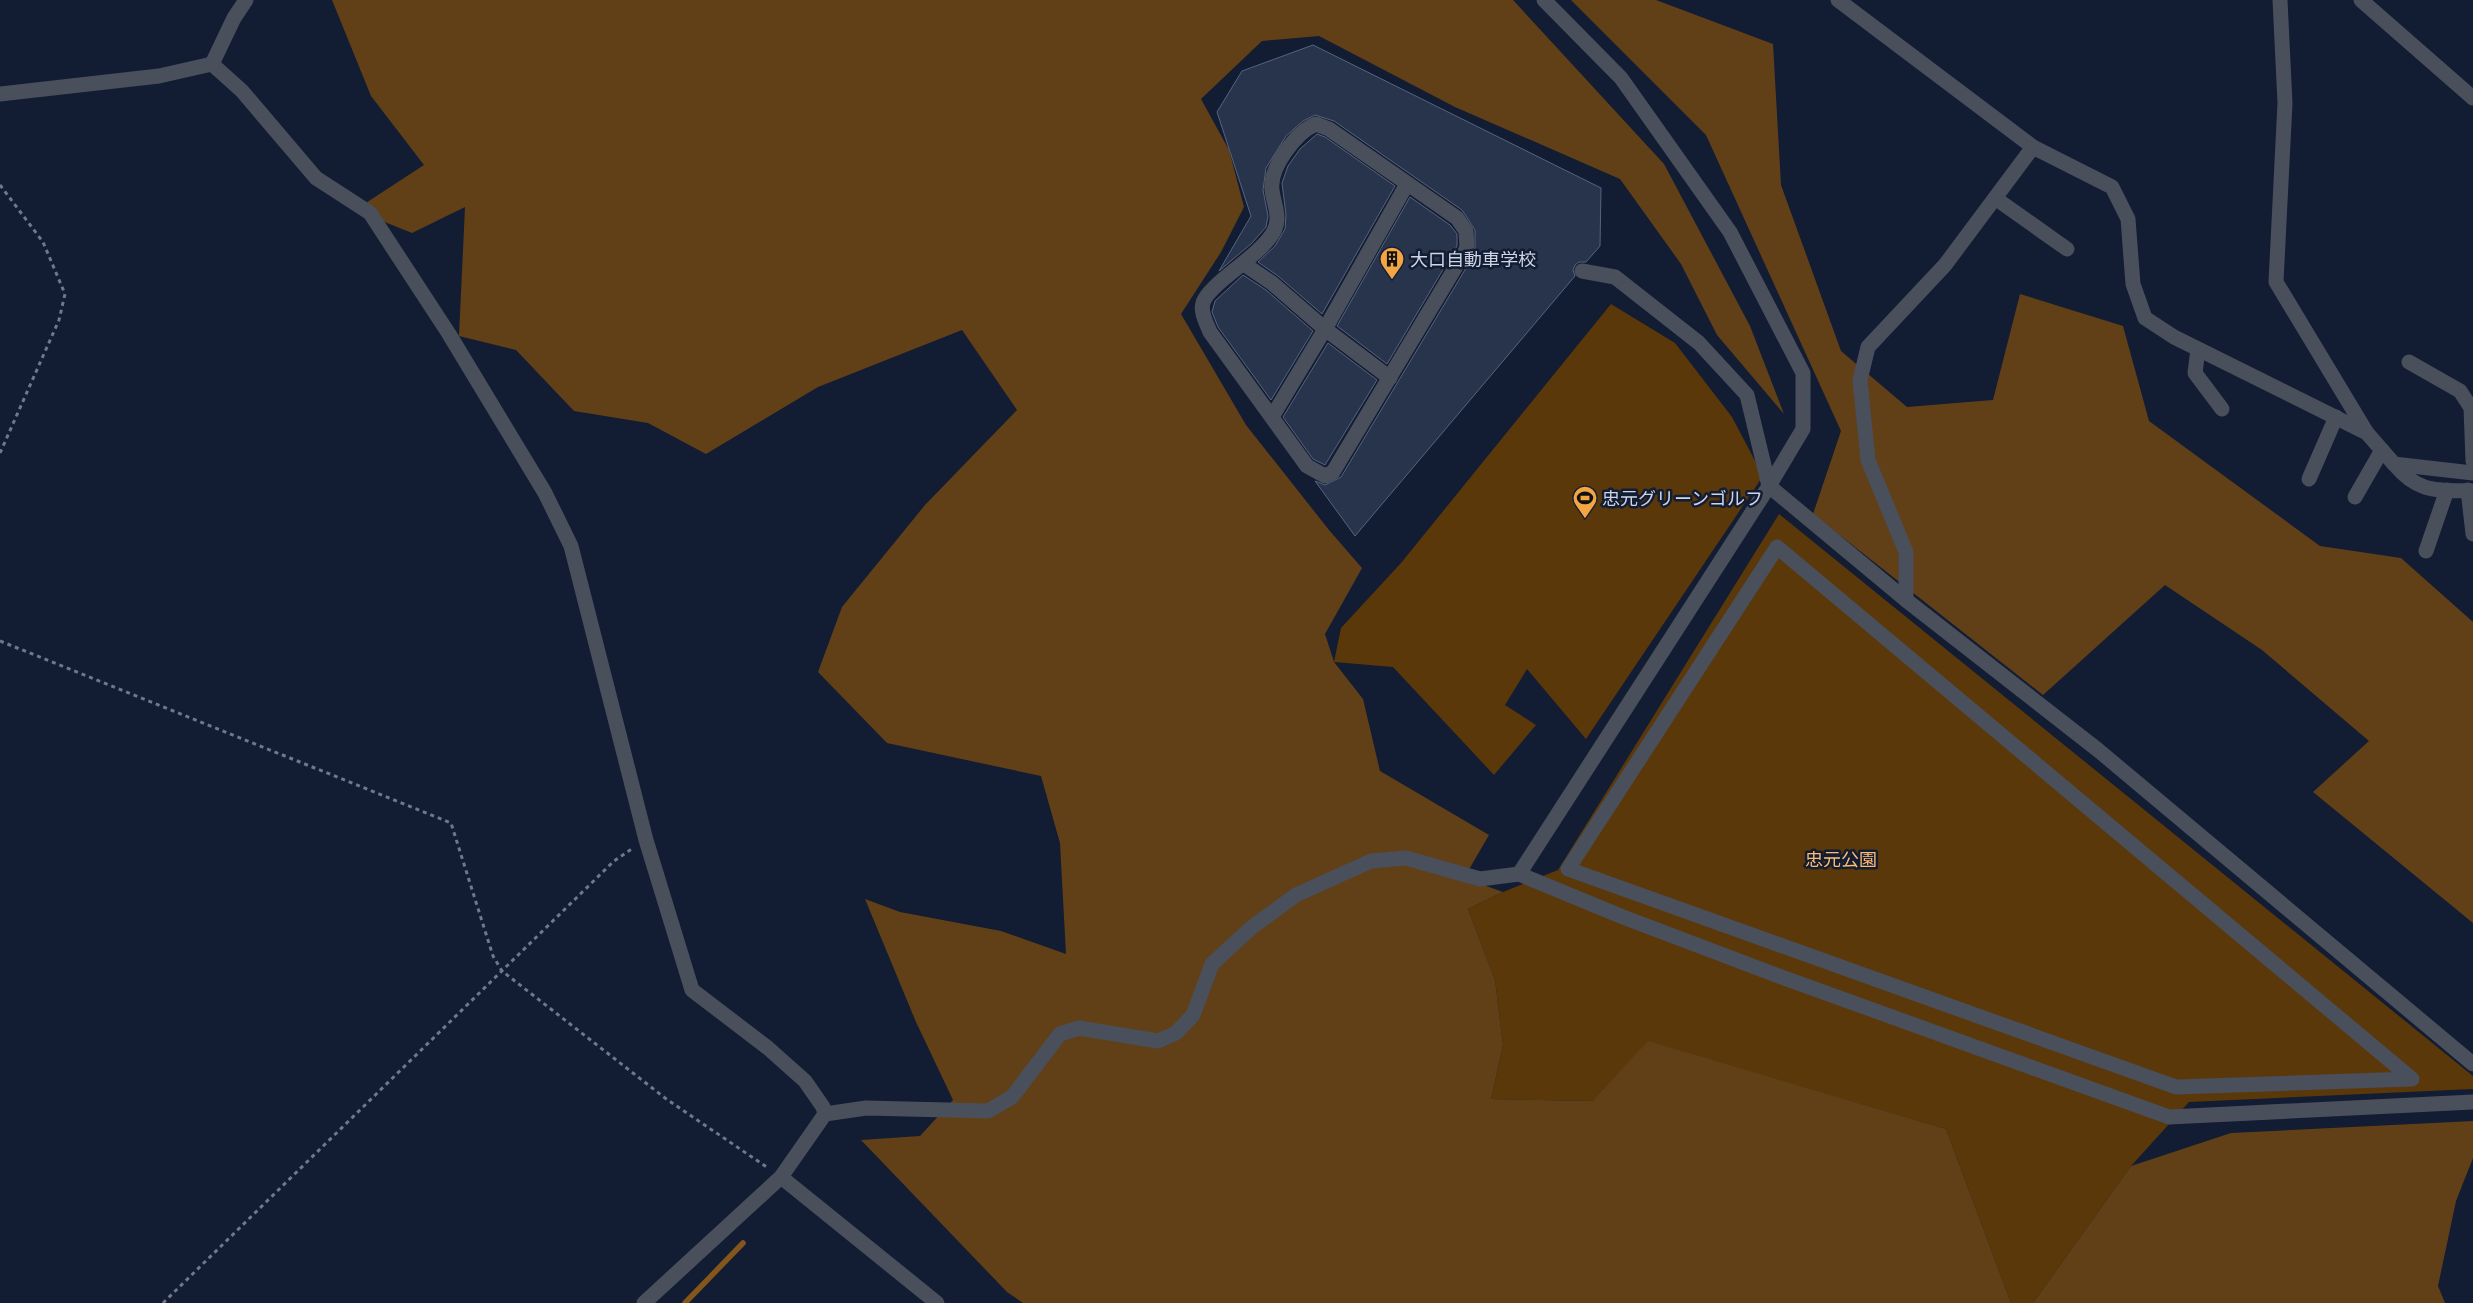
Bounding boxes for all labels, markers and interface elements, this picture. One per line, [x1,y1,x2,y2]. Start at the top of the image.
building icon: 大口自動車学校 [1379,246,1405,280]
place label: 大口自動車学校 [1410,249,1536,270]
sports icon: 忠元グリーンゴルフ [1572,485,1598,519]
place label: 忠元グリーンゴルフ [1602,488,1763,509]
park label: 忠元公園 [1805,849,1877,870]

